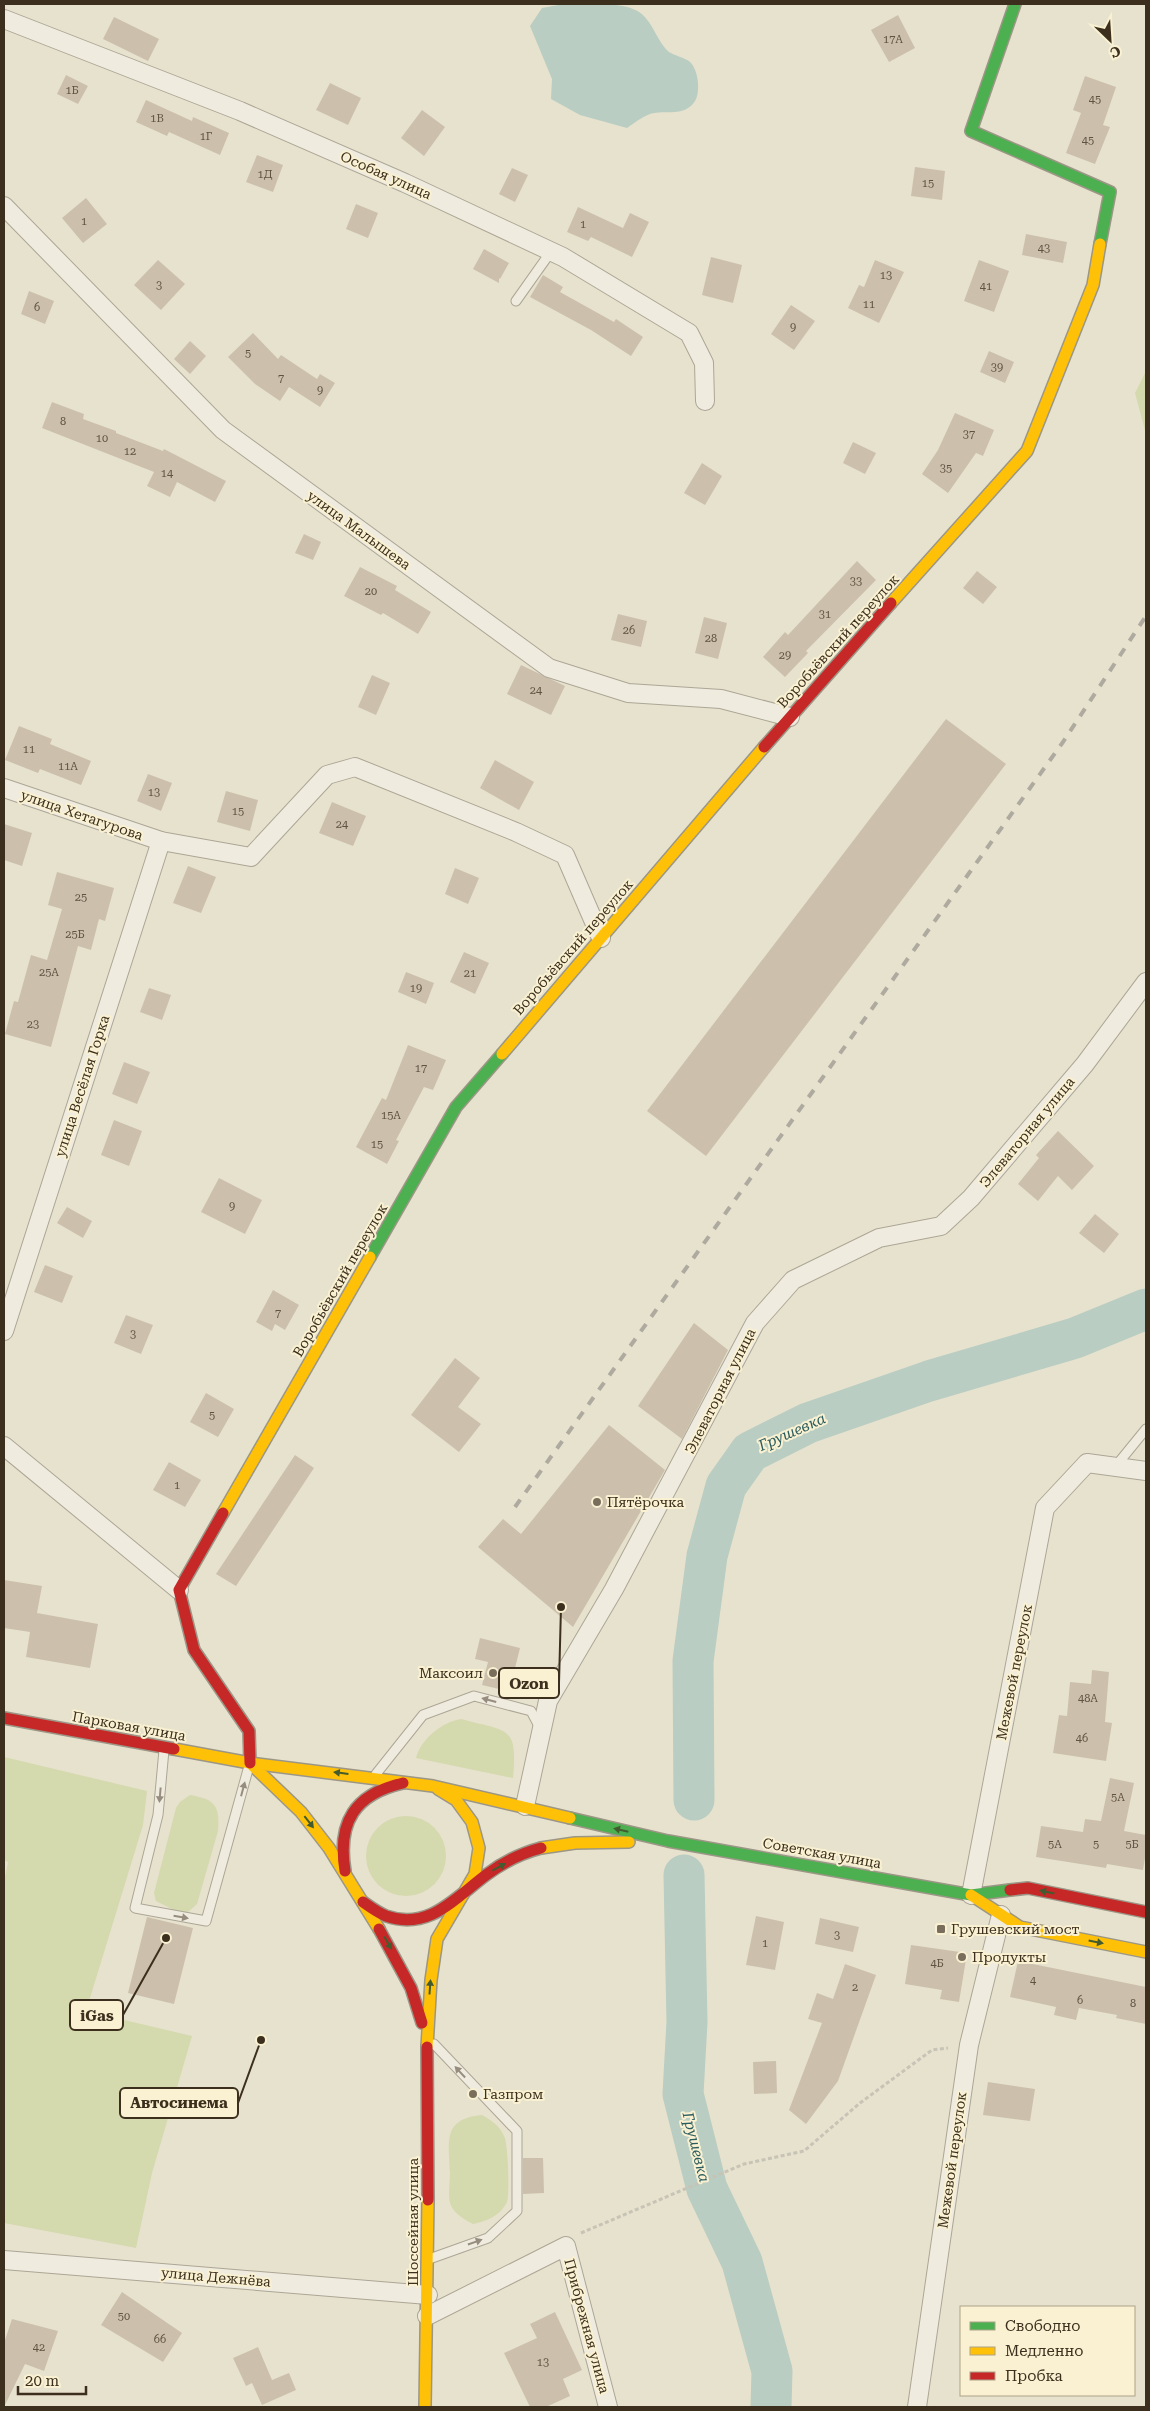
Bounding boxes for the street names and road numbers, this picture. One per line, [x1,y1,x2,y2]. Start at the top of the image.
street label: Особая улица [338,148,434,202]
street label: улица Малышева [304,487,414,573]
street label: Воробьёвский переулок [774,571,902,711]
street label: улица Хетагурова [19,787,146,844]
street label: Воробьёвский переулок [510,876,636,1018]
street label: улица Весёлая Горка [52,1013,113,1159]
street label: Элеваторная улица [976,1073,1078,1190]
street label: Воробьёвский переулок [290,1200,391,1359]
street label: Элеваторная улица [681,1325,759,1456]
street label: Межевой переулок [993,1603,1035,1741]
street label: Парковая улица [71,1708,187,1744]
street label: Советская улица [761,1835,883,1871]
street label: Межевой переулок [934,2090,970,2229]
street label: Шоссейная улица [405,2158,421,2286]
street label: Прибрежная улица [561,2257,613,2396]
street label: улица Дежнёва [161,2264,272,2290]

